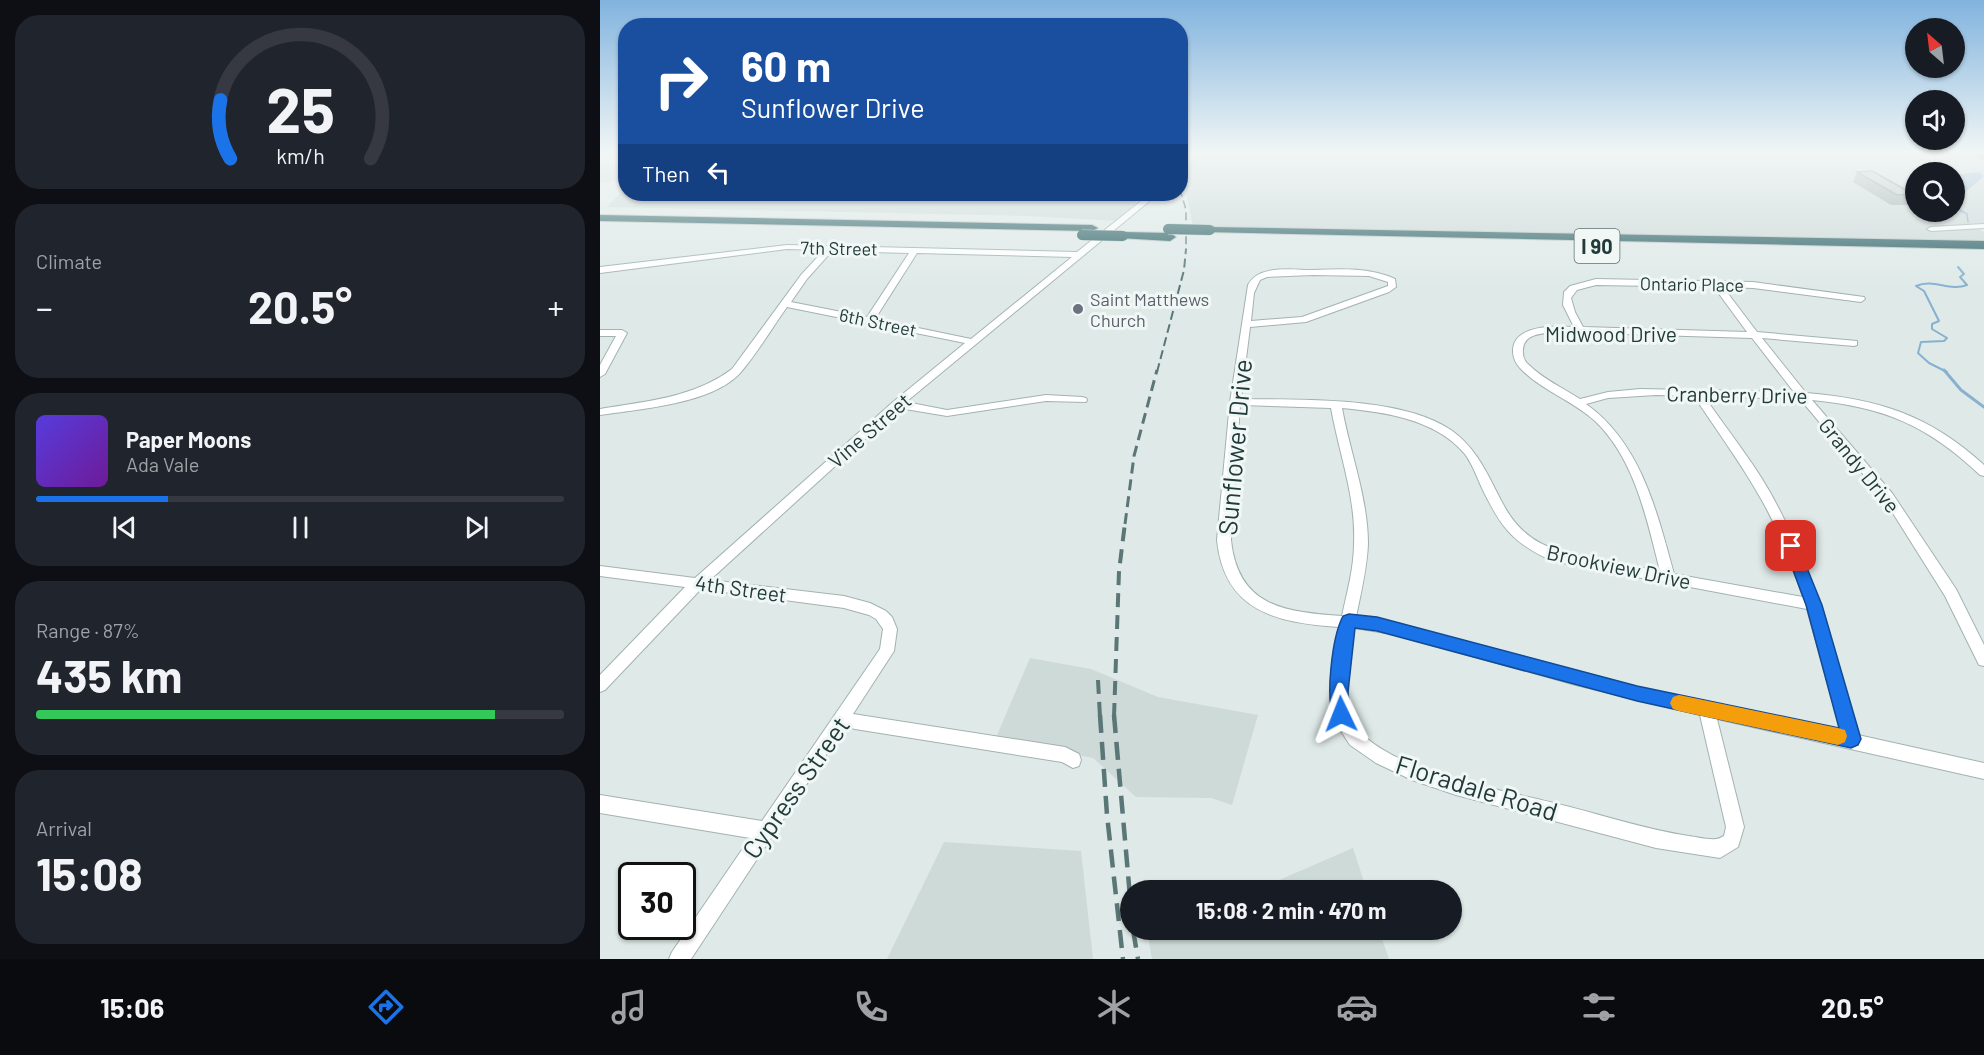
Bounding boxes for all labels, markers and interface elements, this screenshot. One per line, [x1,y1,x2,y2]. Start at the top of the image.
north arrow [1905,18,1965,78]
map controls [1905,18,1965,222]
text: 60 m [741,40,831,90]
icon: right [642,42,720,120]
text: 25 [266,71,334,145]
button: sound [1905,90,1965,150]
text: Sunflower Drive [741,91,925,123]
text: km/h [276,143,324,168]
icon: left [702,156,735,189]
text: Then [642,160,690,186]
button: search [1905,162,1965,222]
road number: I 90 [1574,229,1620,263]
street label: 7th Street [800,236,878,260]
text: Climate [36,249,102,273]
street label: Ontario Place [1640,272,1744,296]
text: 20.5° [248,279,352,333]
text: − [36,287,53,327]
text: + [548,287,564,327]
place label: Saint Matthews Church [1090,288,1209,331]
marker: Saint Matthews Church [1071,302,1085,316]
street label: 6th Street [837,303,919,341]
street label: Midwood Drive [1545,321,1677,346]
street label: Sunflower Drive [1211,358,1257,536]
street label: Cranberry Drive [1666,380,1808,408]
street label: Vine Street [822,387,916,473]
street label: Grandy Drive [1814,413,1906,517]
text: Paper Moons [126,426,251,452]
text: Ada Vale [126,452,199,476]
icon: previous [108,511,141,544]
icon: pause [284,511,317,544]
icon: next [460,511,493,544]
pin [1765,520,1816,571]
icon: arrive [1774,529,1807,562]
street label: Brookview Drive [1545,539,1693,593]
street label: 4th Street [694,569,788,607]
text: Range · 87% [36,618,140,642]
text: 435 km [36,648,182,702]
position arrow [1309,682,1373,746]
street label: Cypress Street [735,710,855,864]
street label: Floradale Road [1392,748,1562,826]
text: Arrival [36,816,92,840]
text: 15:08 [36,846,143,900]
speed limit sign: 30 [618,862,696,940]
text: 15:08 · 2 min · 470 m [1196,897,1386,923]
icon: directions [365,986,407,1028]
icon: music [608,986,650,1028]
icon: phone [850,986,892,1028]
icon: climate [1093,986,1135,1028]
icon: car [1336,986,1378,1028]
icon: filters [1578,986,1620,1028]
text: 15:06 [100,991,164,1023]
text: 20.5° [1821,991,1884,1023]

